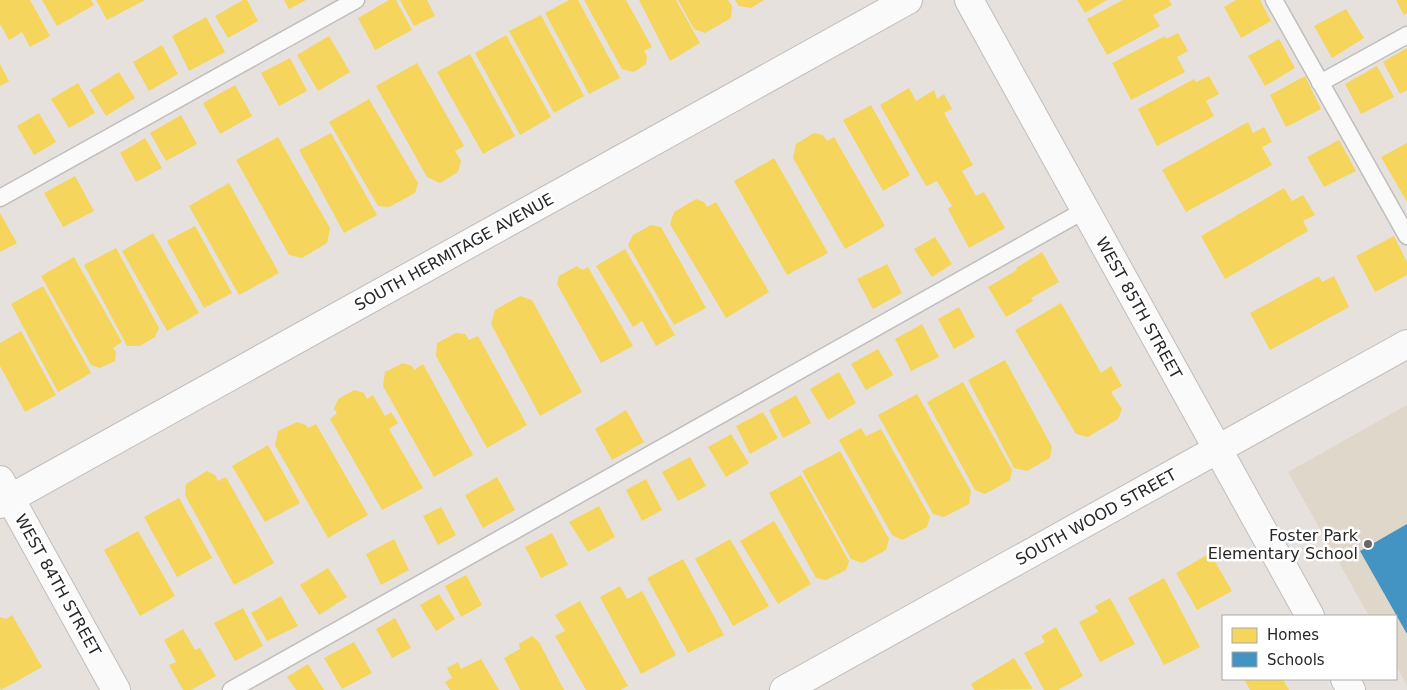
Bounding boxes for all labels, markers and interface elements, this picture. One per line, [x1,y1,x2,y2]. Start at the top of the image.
street label: SOUTH HERMITAGE AVENUE [351,189,557,315]
street label: WEST 85TH STREET [1092,234,1186,382]
street label: SOUTH WOOD STREET [1012,465,1180,569]
street label: WEST 84TH STREET [11,511,105,659]
place label: Foster Park Elementary School [1208,526,1359,563]
marker: Foster Park Elementary School [1362,538,1374,550]
legend [1222,615,1397,680]
text: Homes [1267,626,1319,644]
text: Schools [1267,651,1325,669]

